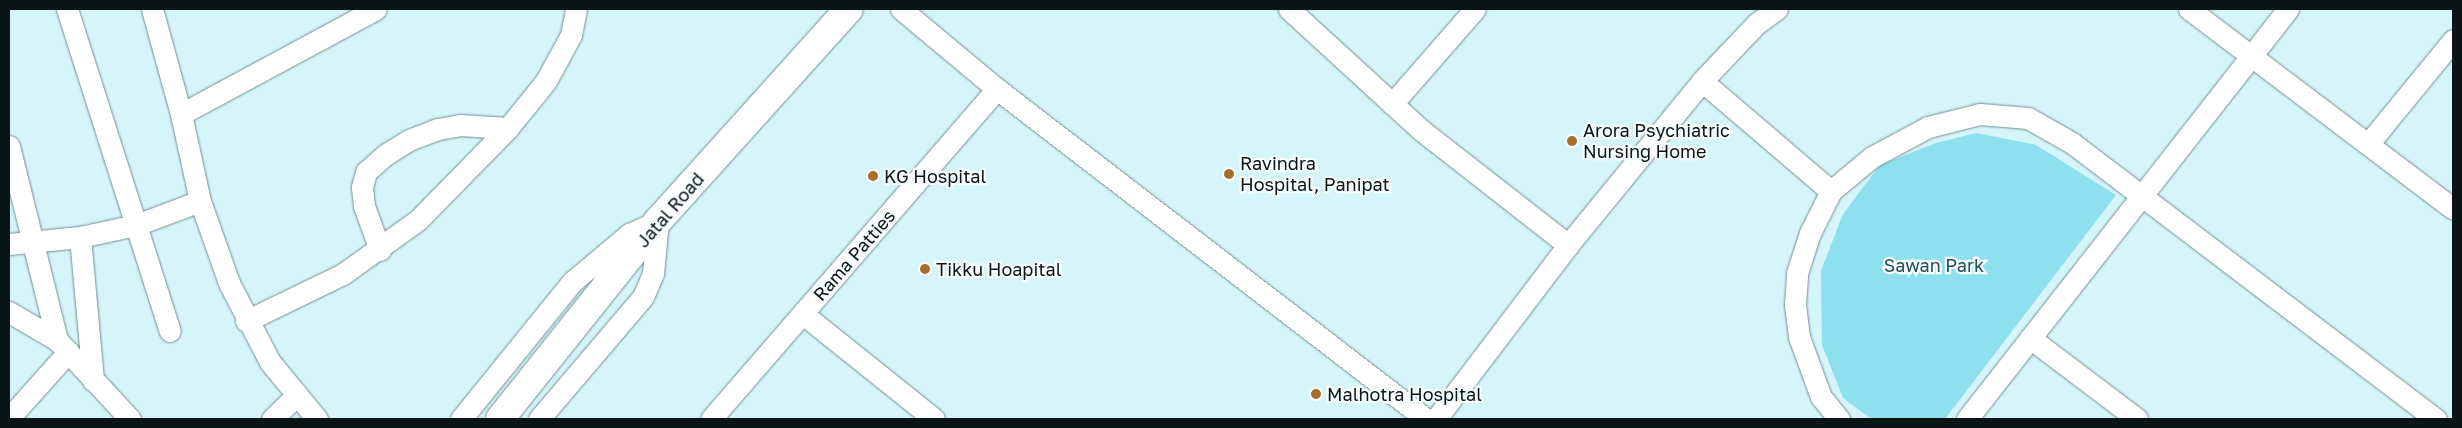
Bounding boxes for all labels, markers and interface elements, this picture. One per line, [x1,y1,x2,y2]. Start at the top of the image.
place label: Arora Psychiatric Nursing Home [1583,120,1730,162]
marker: Arora Psychiatric Nursing Home [1565,134,1579,148]
place label: Ravindra Hospital, Panipat [1240,153,1390,195]
place label: KG Hospital [884,165,986,187]
marker: Ravindra Hospital, Panipat [1222,167,1236,181]
street label: Jatal Road [632,168,708,252]
marker: KG Hospital [866,169,880,183]
street label: Rama Patties [809,205,899,305]
park label: Sawan Park [1884,254,1984,276]
place label: Tikku Hoapital [936,258,1061,280]
marker: Tikku Hoapital [918,262,932,276]
place label: Malhotra Hospital [1327,383,1482,405]
marker: Malhotra Hospital [1309,387,1323,401]

